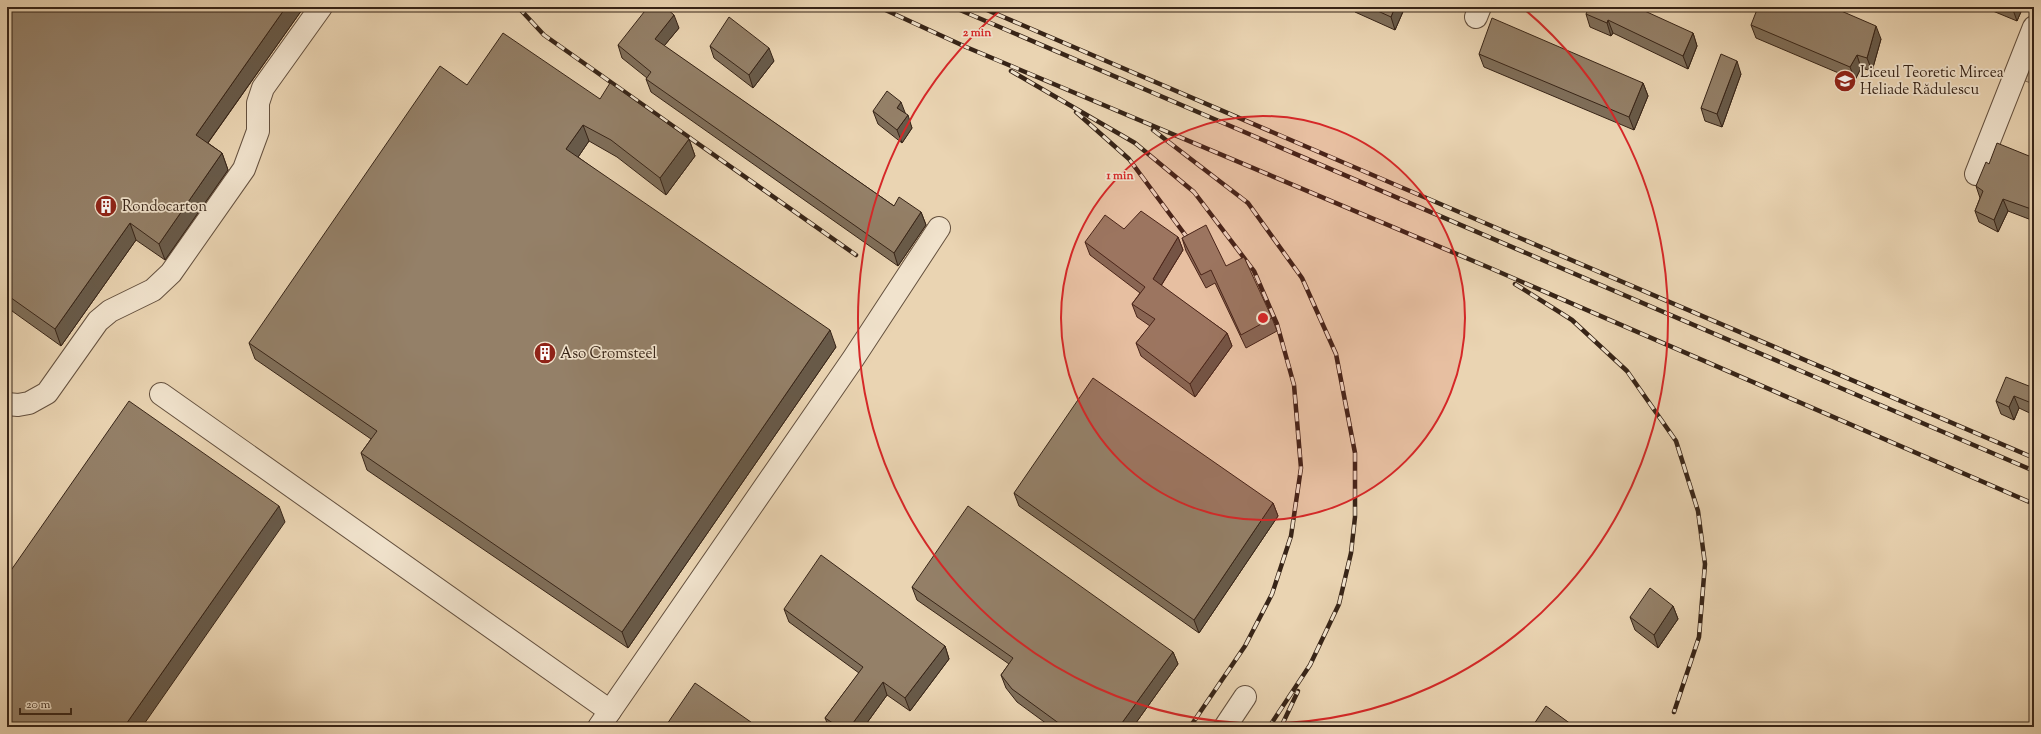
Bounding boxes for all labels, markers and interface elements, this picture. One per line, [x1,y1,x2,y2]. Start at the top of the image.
text: 2 min [963,24,992,42]
place label: Liceul Teoretic Mircea Heliade Rădulescu [1860,63,2004,101]
school or university icon: Liceul Teoretic Mircea Heliade Rădulescu [1832,68,1858,94]
text: 1 min [1105,167,1134,185]
building icon: Rondocarton [93,193,119,219]
place label: Rondocarton [122,197,207,218]
centre of rings [1256,311,1270,325]
building icon: Aso Cromsteel [532,340,558,366]
place label: Aso Cromsteel [560,344,657,365]
scale bar [20,690,71,716]
text: 20 m [26,696,51,714]

